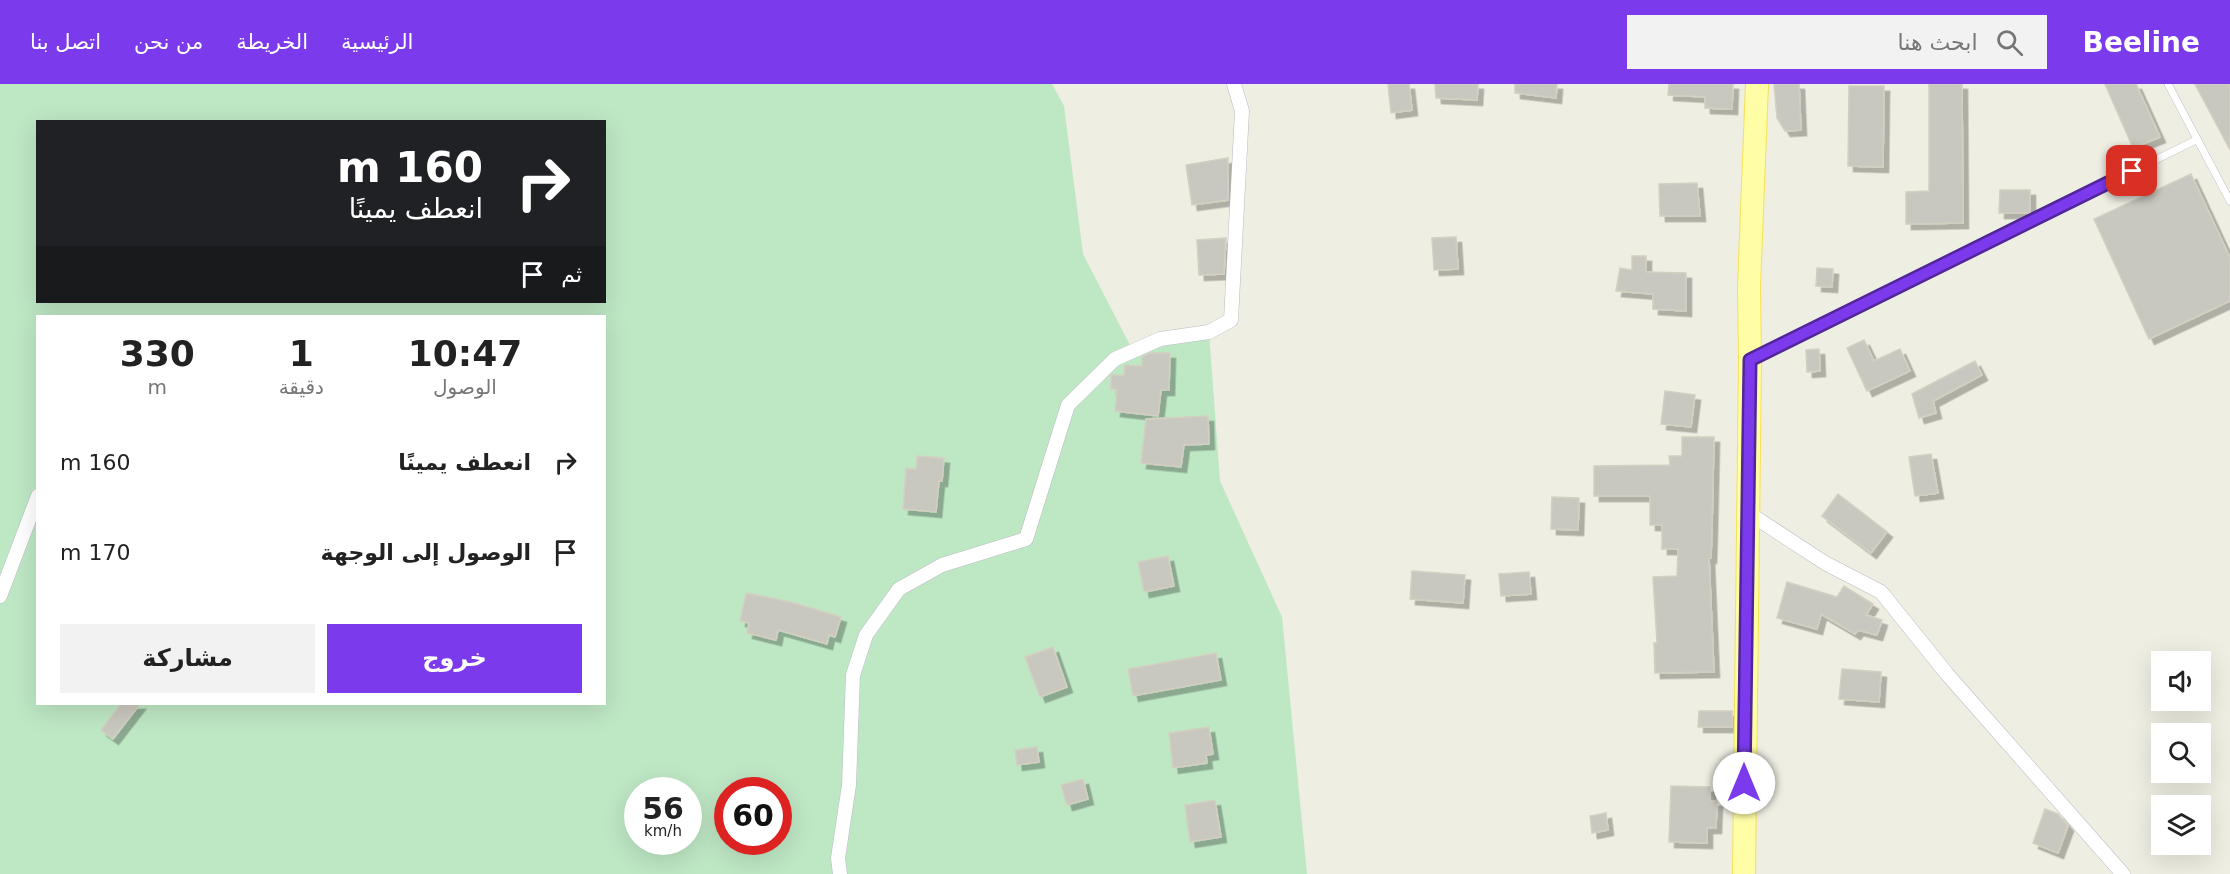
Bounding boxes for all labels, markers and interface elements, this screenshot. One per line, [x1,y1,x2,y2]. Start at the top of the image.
search box [1627,15,2047,69]
icon: search [1993,26,2026,59]
text: Beeline [2083,26,2200,59]
text: اتصل بنا [30,30,101,54]
text: من نحن [134,30,203,54]
text: الخريطة [236,30,308,54]
text: الرئيسية [341,30,413,54]
text: ابحث هنا [1898,30,1978,55]
text: 160 m [337,143,483,192]
icon: right [504,144,582,222]
pin [2106,145,2157,196]
icon: arrive [2115,154,2148,187]
text: انعطف يمينًا [349,193,483,224]
icon: arrive [516,258,549,291]
text: ثم [561,262,582,287]
text: 330 [120,333,195,374]
text: 1 [289,333,314,374]
text: 10:47 [408,333,522,374]
text: m [148,375,167,399]
text: دقيقة [279,375,324,399]
text: الوصول [433,375,497,399]
icon: right [549,446,582,479]
text: 160 m [60,450,130,475]
text: انعطف يمينًا [398,450,531,475]
icon: arrive [549,536,582,569]
text: 170 m [60,540,130,565]
text: الوصول إلى الوجهة [321,540,531,565]
button: مشاركة [60,624,315,693]
button: خروج [327,624,582,693]
map controls [2151,651,2211,855]
button: sound [2151,651,2211,711]
button: search [2151,723,2211,783]
position arrow [1712,751,1776,815]
speed limit sign: 60 [714,777,792,855]
text: 56 [642,791,684,826]
button: layers [2151,795,2211,855]
text: km/h [644,822,682,840]

